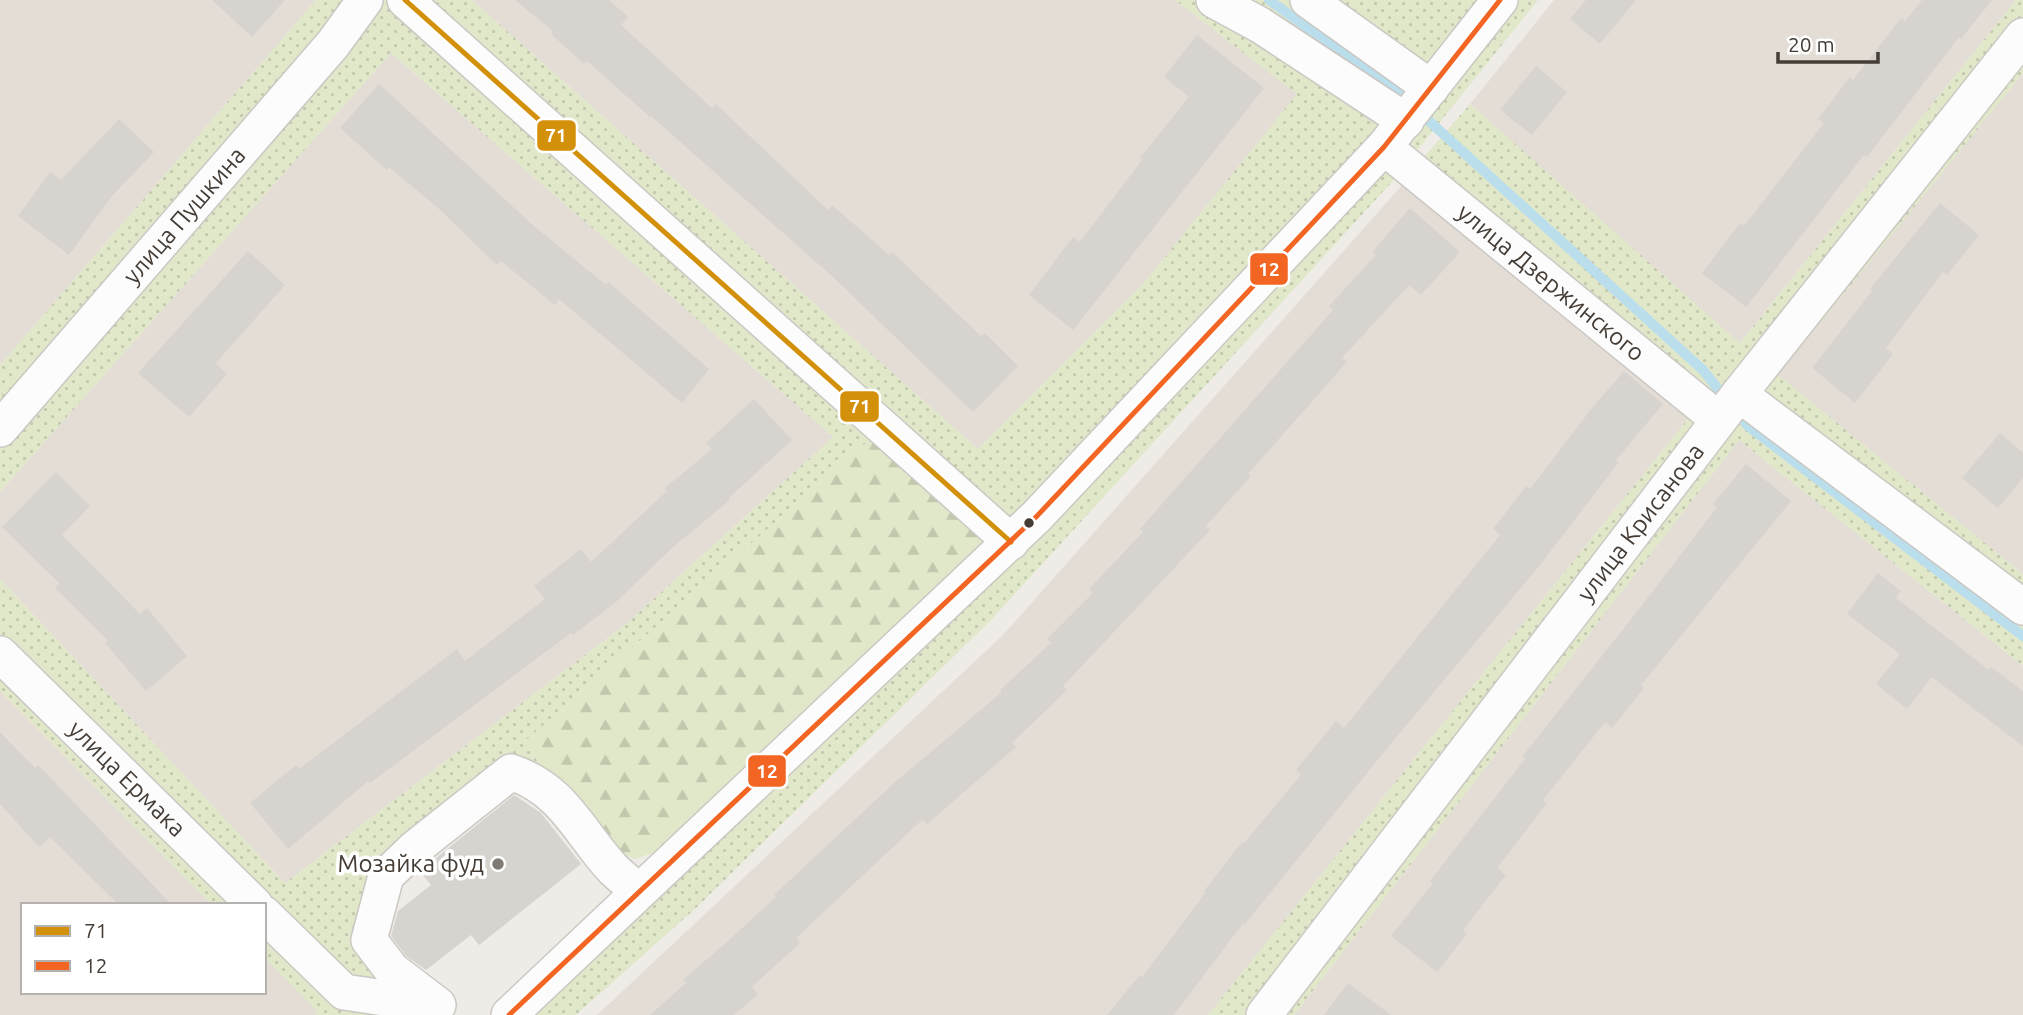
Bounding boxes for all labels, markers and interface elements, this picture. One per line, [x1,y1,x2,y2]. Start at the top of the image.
scale bar [1778,21,1878,65]
text: 20 m [1788,32,1835,56]
line badge: 71 [536,119,577,152]
text: 71 [545,124,567,146]
street label: улица Пушкина [118,142,251,289]
street label: улица Дзержинского [1452,198,1650,367]
line badge: 12 [1249,252,1289,286]
text: 12 [1258,258,1280,280]
line badge: 71 [839,390,880,423]
text: 71 [849,395,871,417]
street label: улица Крисанова [1571,438,1709,606]
unlabelled marker [1022,516,1036,530]
street label: улица Ермака [63,715,191,842]
line badge: 12 [747,754,787,788]
text: 12 [756,760,778,782]
place label: Мозайка фуд [338,850,484,877]
marker: Мозайка фуд [490,856,506,872]
legend [21,903,266,994]
text: 71 [84,918,108,942]
text: 12 [84,953,108,977]

